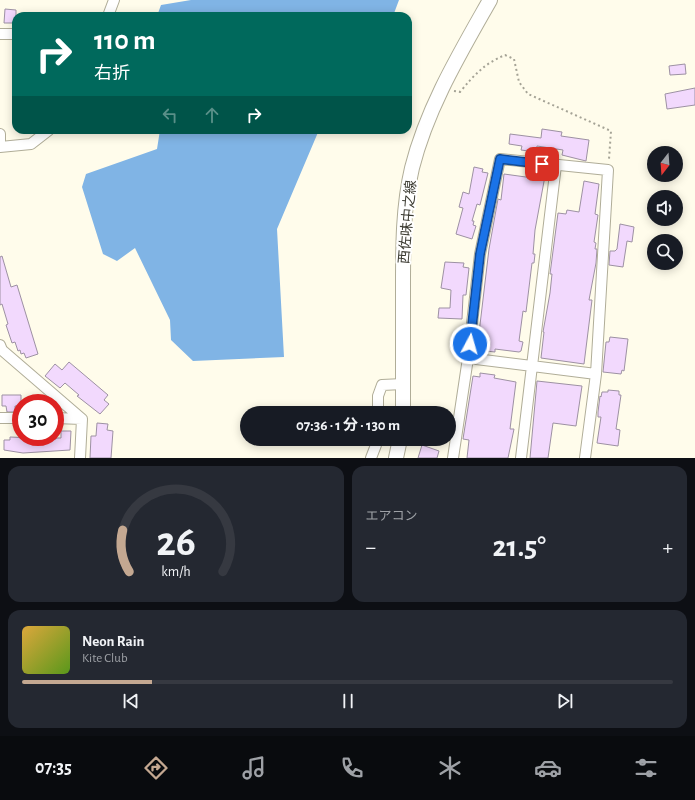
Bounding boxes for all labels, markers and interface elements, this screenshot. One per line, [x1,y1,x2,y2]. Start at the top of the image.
text: 110 m [94,27,156,55]
icon: right [28,28,80,80]
text: 右折 [94,65,130,83]
icon: left [159,104,181,126]
icon: ahead [201,104,223,126]
icon: right [243,104,265,126]
north arrow [647,146,683,182]
map controls [647,146,683,270]
pin [525,147,559,181]
icon: arrive [531,153,553,175]
street label: 西佐味中之線 [396,180,419,265]
button: sound [647,190,683,226]
button: search [647,234,683,270]
position arrow [449,323,491,365]
speed limit sign: 30 [12,394,64,446]
text: 07:36 · 1 分 · 130 m [296,418,400,433]
text: エアコン [366,510,418,523]
text: 26 [156,522,196,563]
text: 21.5° [492,532,546,562]
text: − [366,536,376,558]
text: + [662,536,673,558]
text: km/h [161,565,190,579]
text: Neon Rain [82,634,144,649]
text: Kite Club [82,652,128,665]
icon: previous [120,690,142,712]
icon: pause [337,690,359,712]
icon: next [554,690,576,712]
icon: directions [142,754,170,782]
icon: music [240,754,268,782]
icon: phone [338,754,366,782]
icon: climate [436,754,464,782]
icon: car [534,754,562,782]
icon: filters [632,754,660,782]
text: 07:35 [35,759,72,777]

